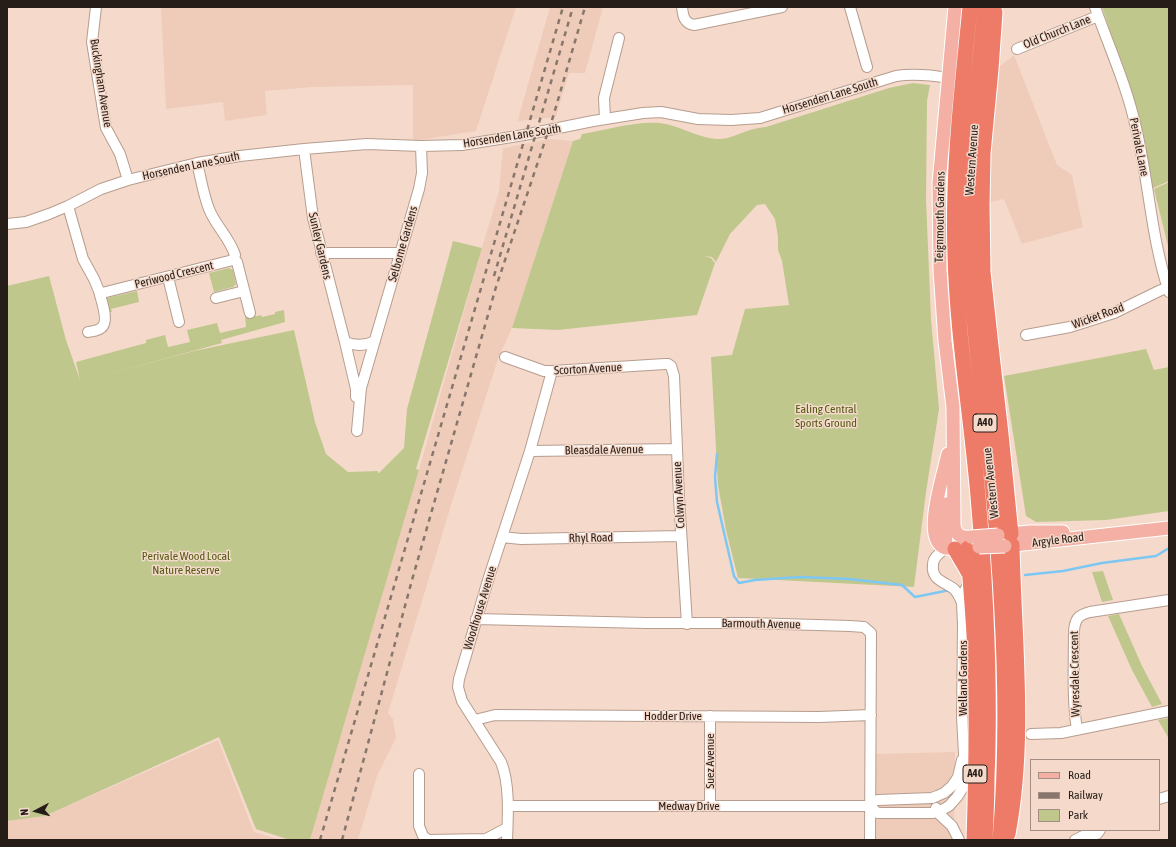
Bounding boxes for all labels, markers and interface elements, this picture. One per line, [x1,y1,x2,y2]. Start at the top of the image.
street label: Old Church Lane [1021,12,1093,52]
street label: Buckingham Avenue [87,38,115,128]
street label: Horsenden Lane South [780,75,880,117]
street label: Perivale Lane [1126,116,1152,178]
street label: Horsenden Lane South [462,121,562,151]
street label: Western Avenue [962,124,982,196]
street label: Horsenden Lane South [141,149,241,183]
street label: Teignmouth Gardens [932,171,948,263]
street label: Selborne Gardens [385,204,421,284]
street label: Sunley Gardens [305,211,335,281]
street label: Periwood Crescent [133,258,215,292]
street label: Wicket Road [1070,300,1126,332]
street label: Scorton Avenue [554,360,622,378]
park label: Ealing Central Sports Ground [795,402,857,430]
road number: A40 [973,414,997,432]
street label: Bleasdale Avenue [565,442,643,458]
street label: Western Avenue [980,447,1002,519]
street label: Colwyn Avenue [670,461,688,529]
street label: Rhyl Road [569,530,613,546]
street label: Argyle Road [1031,530,1085,550]
park label: Perivale Wood Local Nature Reserve [142,549,230,577]
street label: Woodhouse Avenue [460,564,500,652]
street label: Barmouth Avenue [721,616,801,632]
street label: Wyresdale Crescent [1067,631,1083,717]
street label: Welland Gardens [956,640,970,716]
street label: Hodder Drive [644,709,702,723]
street label: Suez Avenue [703,733,717,789]
legend [1030,759,1160,831]
road number: A40 [963,765,987,783]
text: Road [1068,768,1091,782]
text: Railway [1068,788,1103,802]
north arrow [16,791,56,831]
street label: Medway Drive [658,799,720,813]
text: N [18,808,30,816]
text: Park [1068,808,1088,822]

